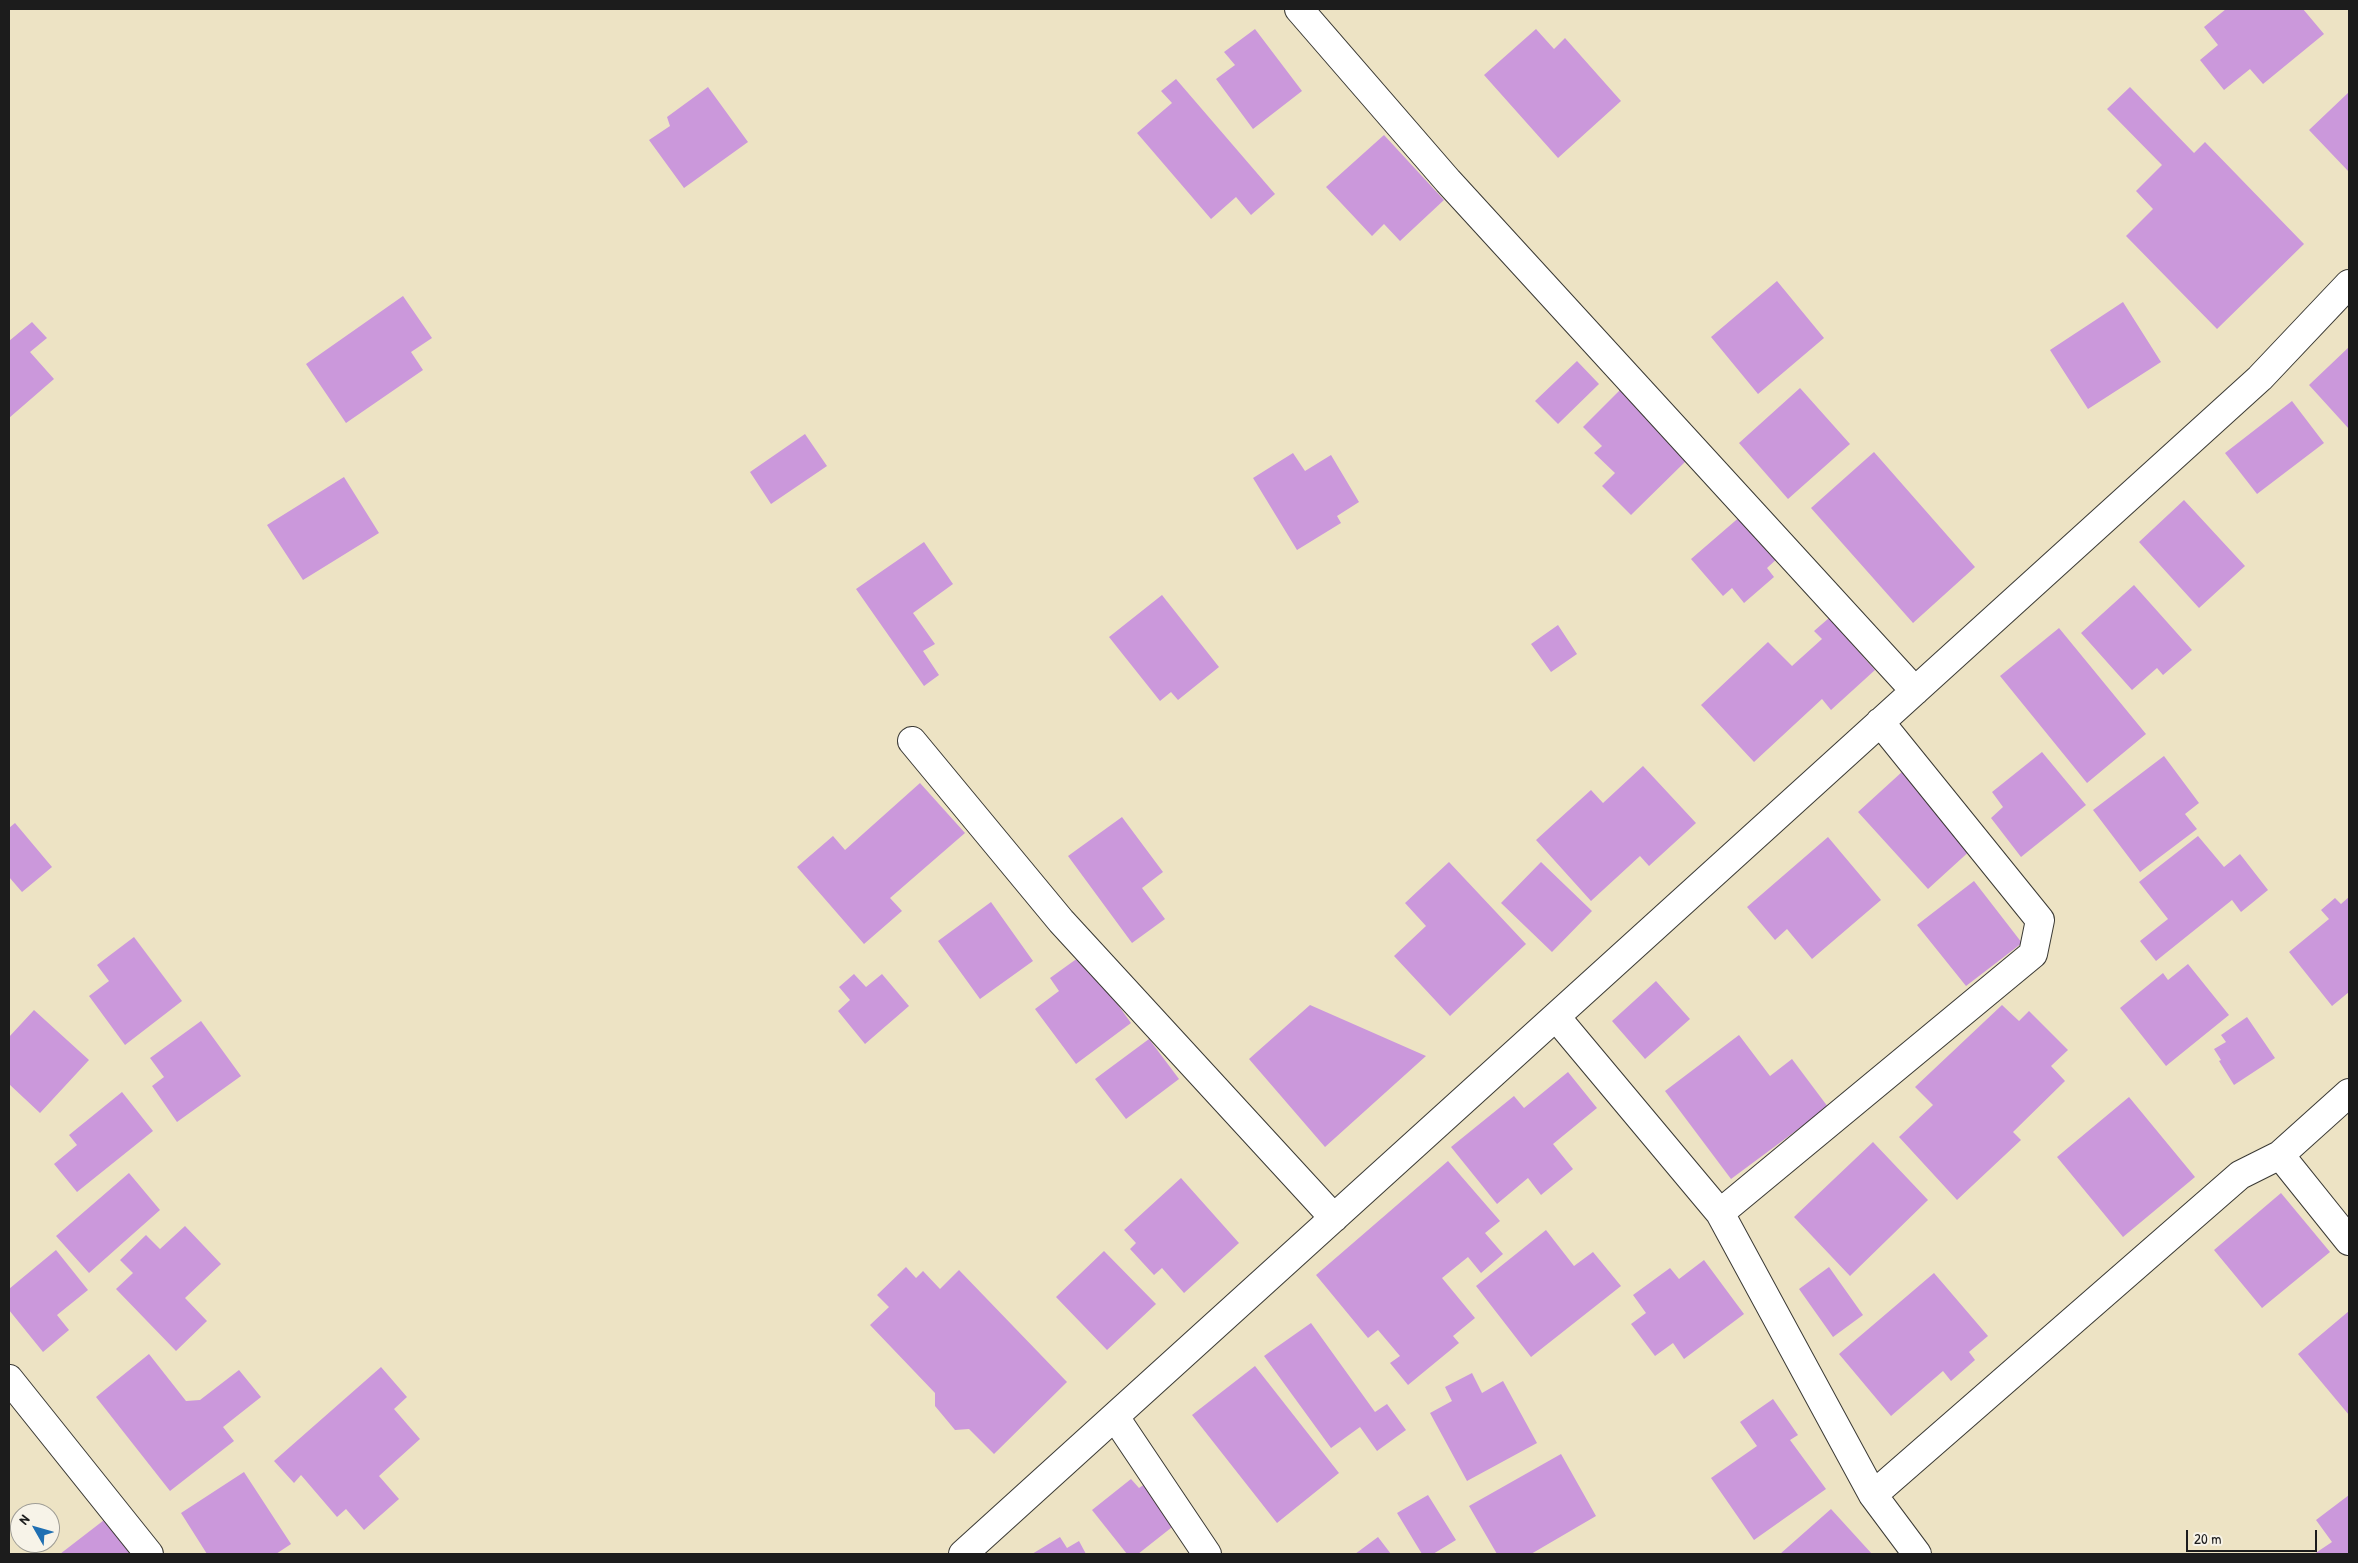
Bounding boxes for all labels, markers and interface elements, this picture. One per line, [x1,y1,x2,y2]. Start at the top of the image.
north arrow [10,1503,60,1553]
text: N [14,1510,33,1528]
scale bar [2188,1520,2319,1552]
text: 20 m [2194,1528,2221,1549]

